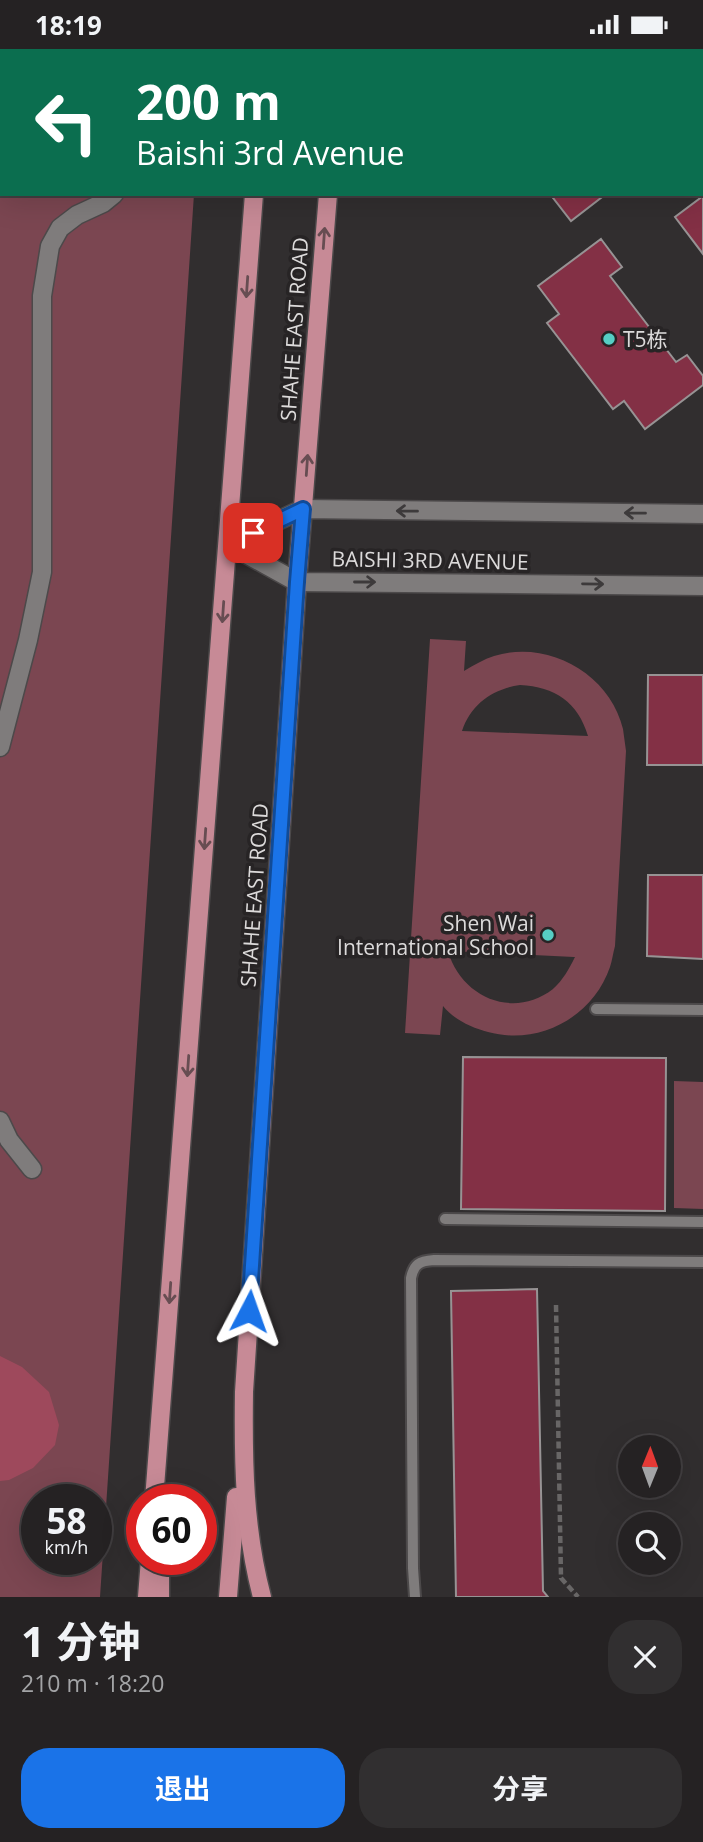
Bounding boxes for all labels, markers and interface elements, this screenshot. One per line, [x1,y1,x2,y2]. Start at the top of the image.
text: 18:19 [35,7,102,43]
text: 200 m [136,68,281,134]
icon: left [21,77,112,168]
text: Baishi 3rd Avenue [136,131,404,174]
one-way arrow [318,227,331,250]
street label: SHAHE EAST ROAD [274,236,314,422]
one-way arrow [240,275,253,298]
place label: T5栋 [623,325,668,353]
marker: T5栋 [601,331,617,347]
one-way arrow [301,454,314,477]
pin [223,503,283,563]
one-way arrow [396,504,419,518]
one-way arrow [624,506,647,520]
icon: arrive [234,514,272,552]
street label: BAISHI 3RD AVENUE [331,544,529,576]
one-way arrow [353,575,376,589]
one-way arrow [581,578,604,591]
one-way arrow [216,601,229,623]
street label: SHAHE EAST ROAD [234,802,274,988]
one-way arrow [198,828,211,850]
place label: Shen Wai International School [337,909,534,961]
marker: Shen Wai International School [540,927,556,943]
one-way arrow [181,1054,194,1077]
position arrow [212,1274,286,1348]
one-way arrow [164,1281,177,1304]
north arrow [618,1435,681,1498]
map controls [618,1435,681,1575]
speed limit sign: 60 [126,1484,217,1575]
text: 58 [46,1497,87,1544]
button: search [618,1512,681,1575]
text: km/h [45,1535,88,1559]
text: 1 分钟 [21,1612,140,1669]
button: close [608,1620,682,1694]
text: 210 m · 18:20 [21,1667,164,1699]
button: 退出 [21,1748,345,1828]
button: 分享 [359,1748,682,1828]

